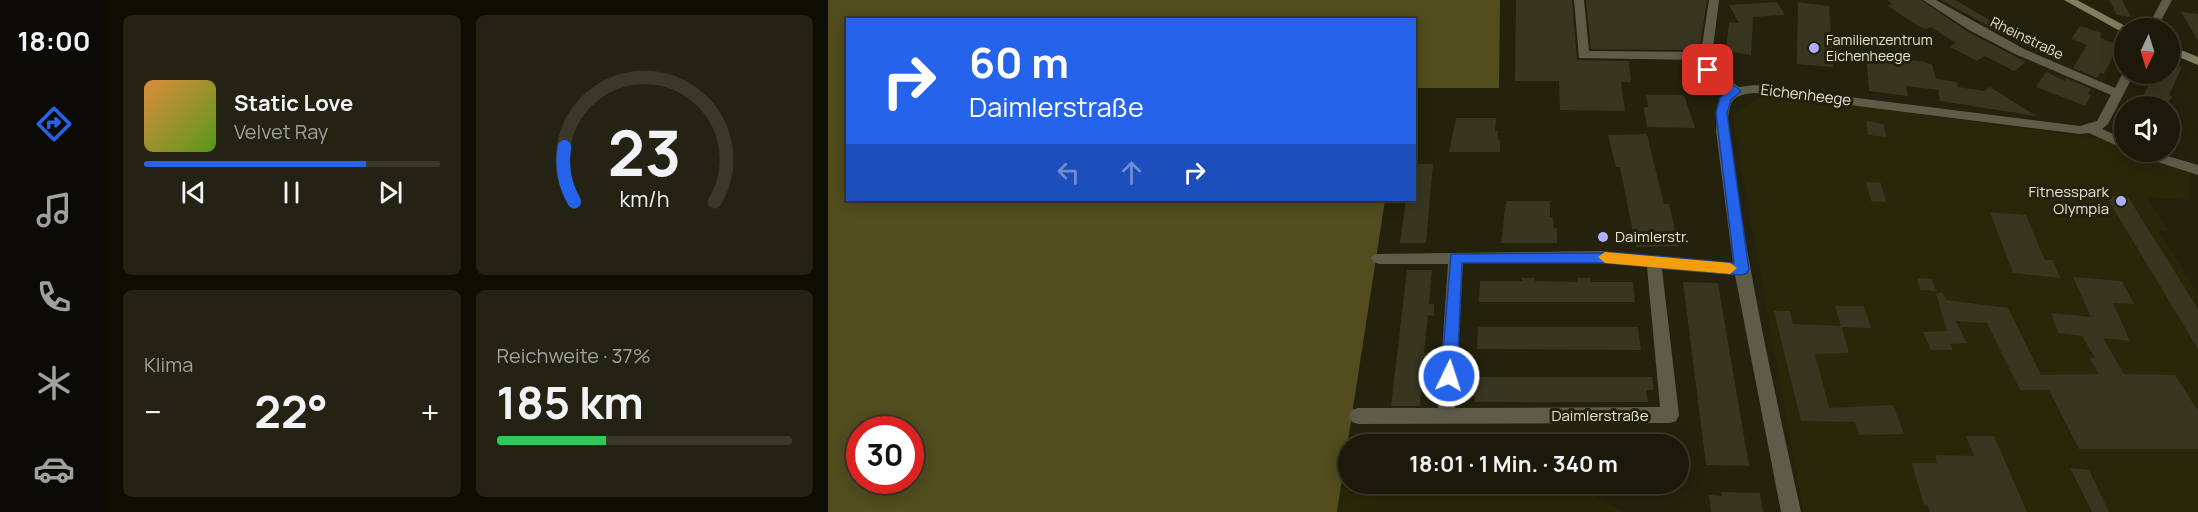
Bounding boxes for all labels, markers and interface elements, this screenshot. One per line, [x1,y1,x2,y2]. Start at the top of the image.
street label: Rheinstraße [1988,12,2067,63]
north arrow [2114,18,2180,84]
map controls [2114,18,2180,162]
text: 18:00 [17,22,91,59]
place label: Familienzentrum Eichenheege [1826,30,1933,65]
text: 60 m [969,33,1069,91]
marker: Familienzentrum Eichenheege [1807,41,1821,55]
icon: right [870,42,948,120]
pin [1682,44,1733,95]
icon: arrive [1691,53,1724,86]
street label: Eichenheege [1760,79,1853,110]
text: Static Love [234,88,353,118]
text: Daimlerstraße [969,88,1144,125]
button: sound [2114,96,2180,162]
icon: directions [33,103,75,145]
text: 23 [608,109,681,195]
text: Velvet Ray [234,118,328,145]
icon: left [1052,156,1085,189]
icon: ahead [1115,156,1148,189]
icon: right [1178,156,1211,189]
icon: previous [177,176,210,209]
icon: pause [275,176,308,209]
icon: next [374,176,407,209]
place label: Fitnesspark Olympia [2029,181,2110,219]
text: km/h [619,184,669,213]
icon: music [33,189,75,231]
marker: Fitnesspark Olympia [2114,194,2128,208]
place label: Daimlerstr. [1615,226,1689,247]
marker: Daimlerstr. [1596,230,1610,244]
icon: phone [33,276,75,318]
text: Reichweite · 37% [497,342,651,369]
position arrow [1417,344,1481,408]
text: Klima [144,351,193,378]
icon: climate [33,362,75,404]
text: 185 km [497,371,644,433]
text: 22° [254,380,328,442]
text: − [144,389,162,434]
text: + [420,389,440,434]
street label: Daimlerstraße [1551,405,1649,426]
speed limit sign: 30 [846,416,924,494]
icon: car [33,448,75,490]
text: 18:01 · 1 Min. · 340 m [1409,449,1618,479]

